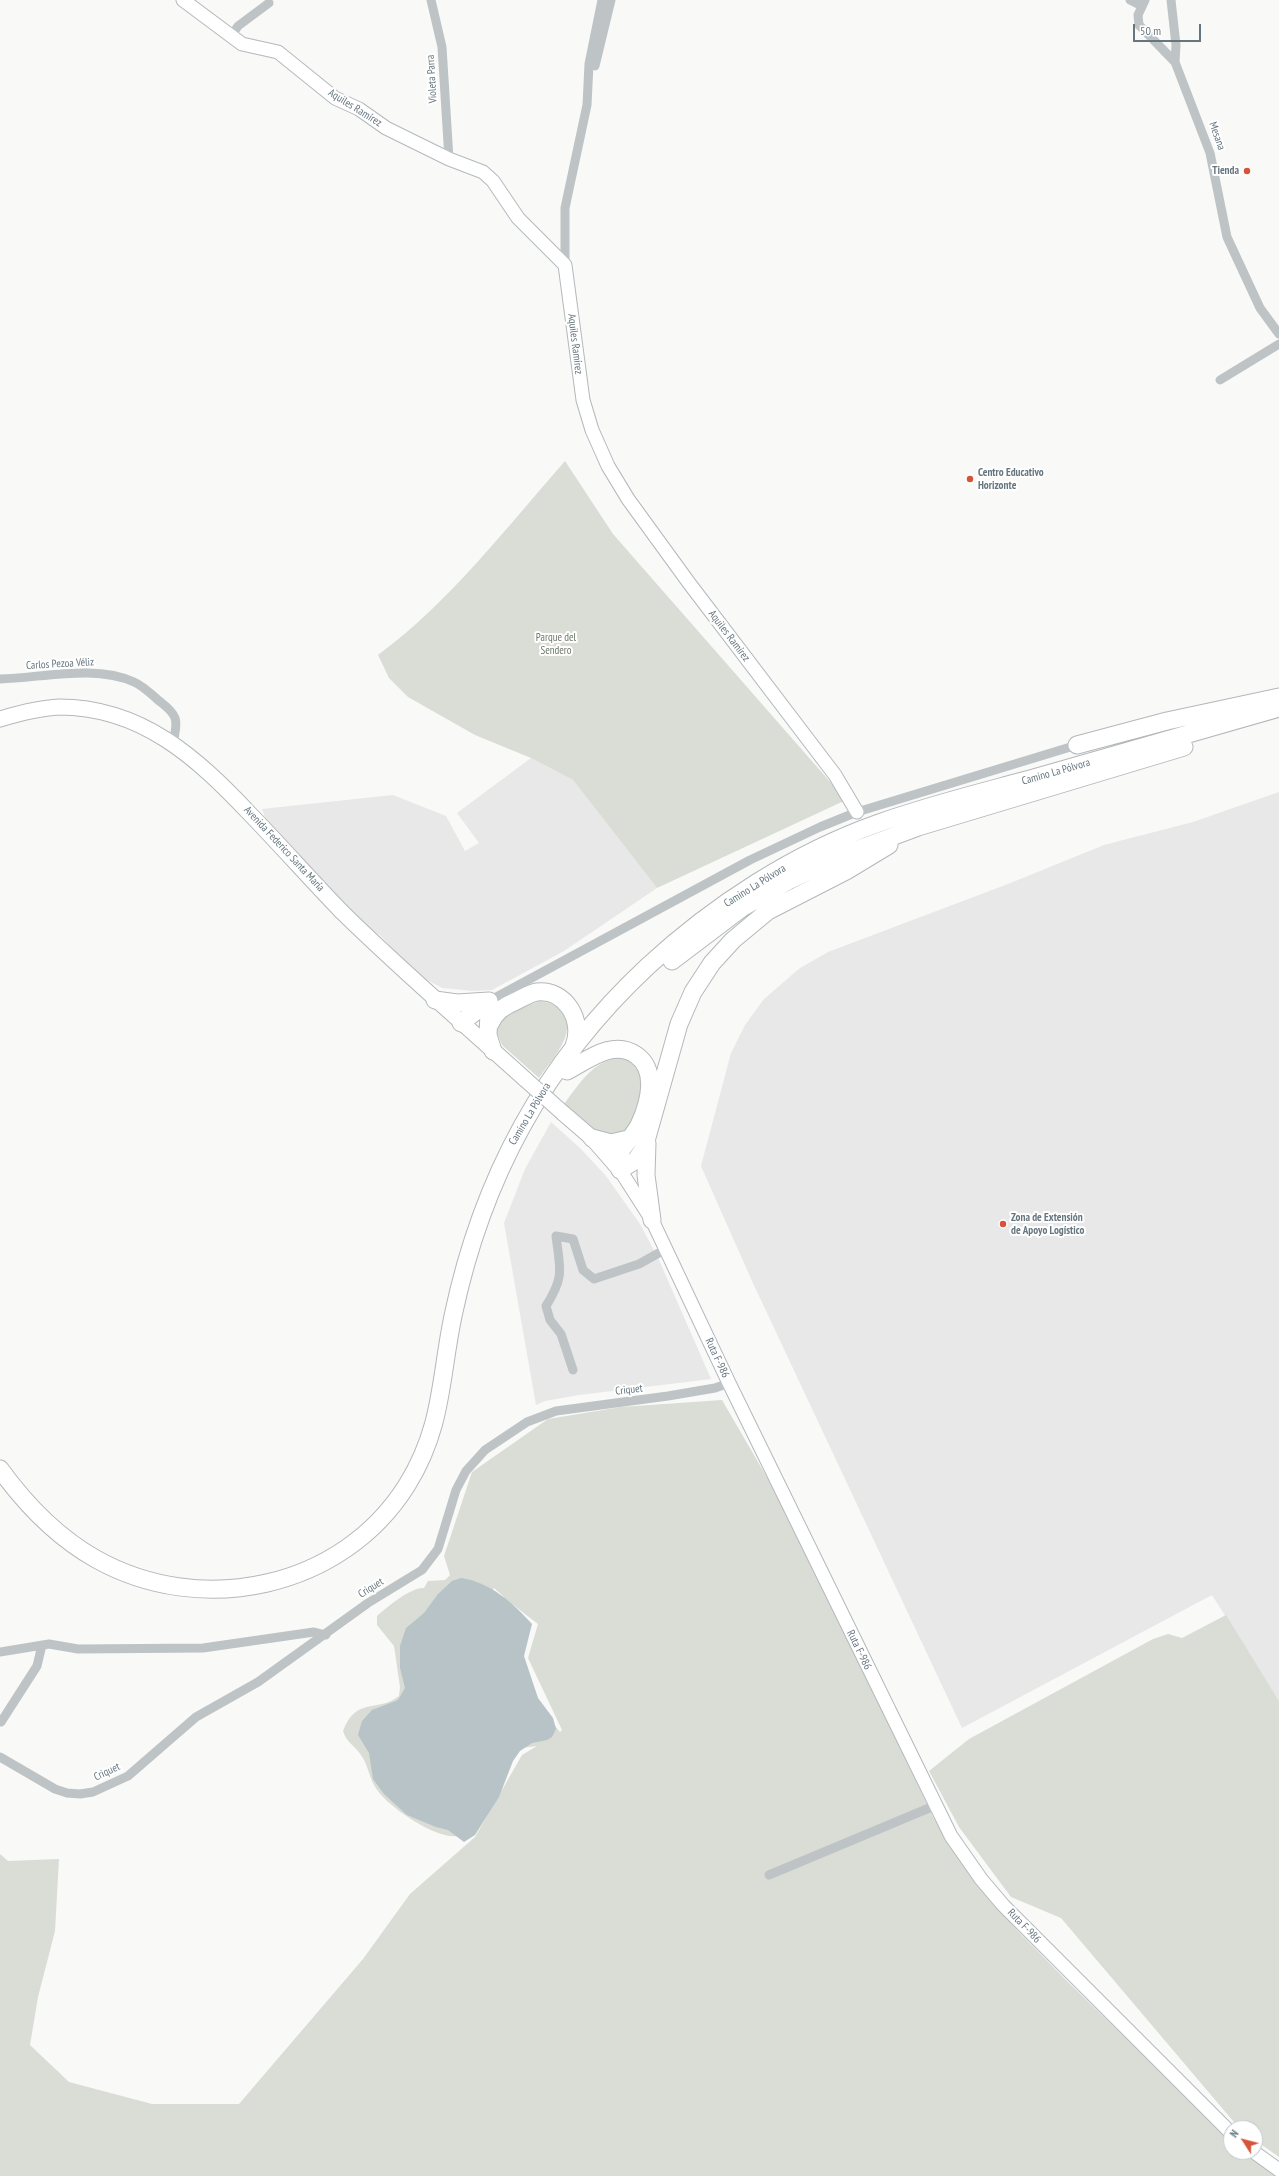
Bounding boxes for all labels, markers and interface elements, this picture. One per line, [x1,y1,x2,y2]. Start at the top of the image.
scale bar [1135,16,1203,42]
text: 50 m [1140,23,1161,38]
street label: Violeta Parra [424,54,440,104]
street label: Aquiles Ramírez [326,86,384,130]
street label: Mesana [1206,120,1228,152]
place label: Tienda [1212,164,1239,178]
marker: Tienda [1242,166,1252,176]
street label: Aquiles Ramírez [565,313,585,375]
place label: Centro Educativo Horizonte [978,466,1044,492]
marker: Centro Educativo Horizonte [965,474,975,484]
street label: Aquiles Ramírez [705,608,753,664]
park label: Parque del Sendero [536,631,576,657]
street label: Carlos Pezoa Véliz [26,656,94,672]
street label: Camino La Pólvora [1020,756,1092,788]
street label: Avenida Federico Santa María [241,804,327,894]
street label: Camino La Pólvora [722,862,788,910]
street label: Camino La Pólvora [506,1080,554,1148]
place label: Zona de Extensión de Apoyo Logístico [1011,1211,1084,1237]
marker: Zona de Extensión de Apoyo Logístico [998,1219,1008,1229]
street label: Ruta F-986 [702,1336,732,1380]
street label: Criquet [615,1382,643,1398]
street label: Criquet [356,1575,386,1601]
street label: Ruta F-986 [844,1628,874,1672]
street label: Criquet [92,1760,122,1784]
street label: Ruta F-986 [1005,1906,1043,1946]
north arrow [1223,2120,1263,2160]
text: N [1227,2127,1242,2140]

